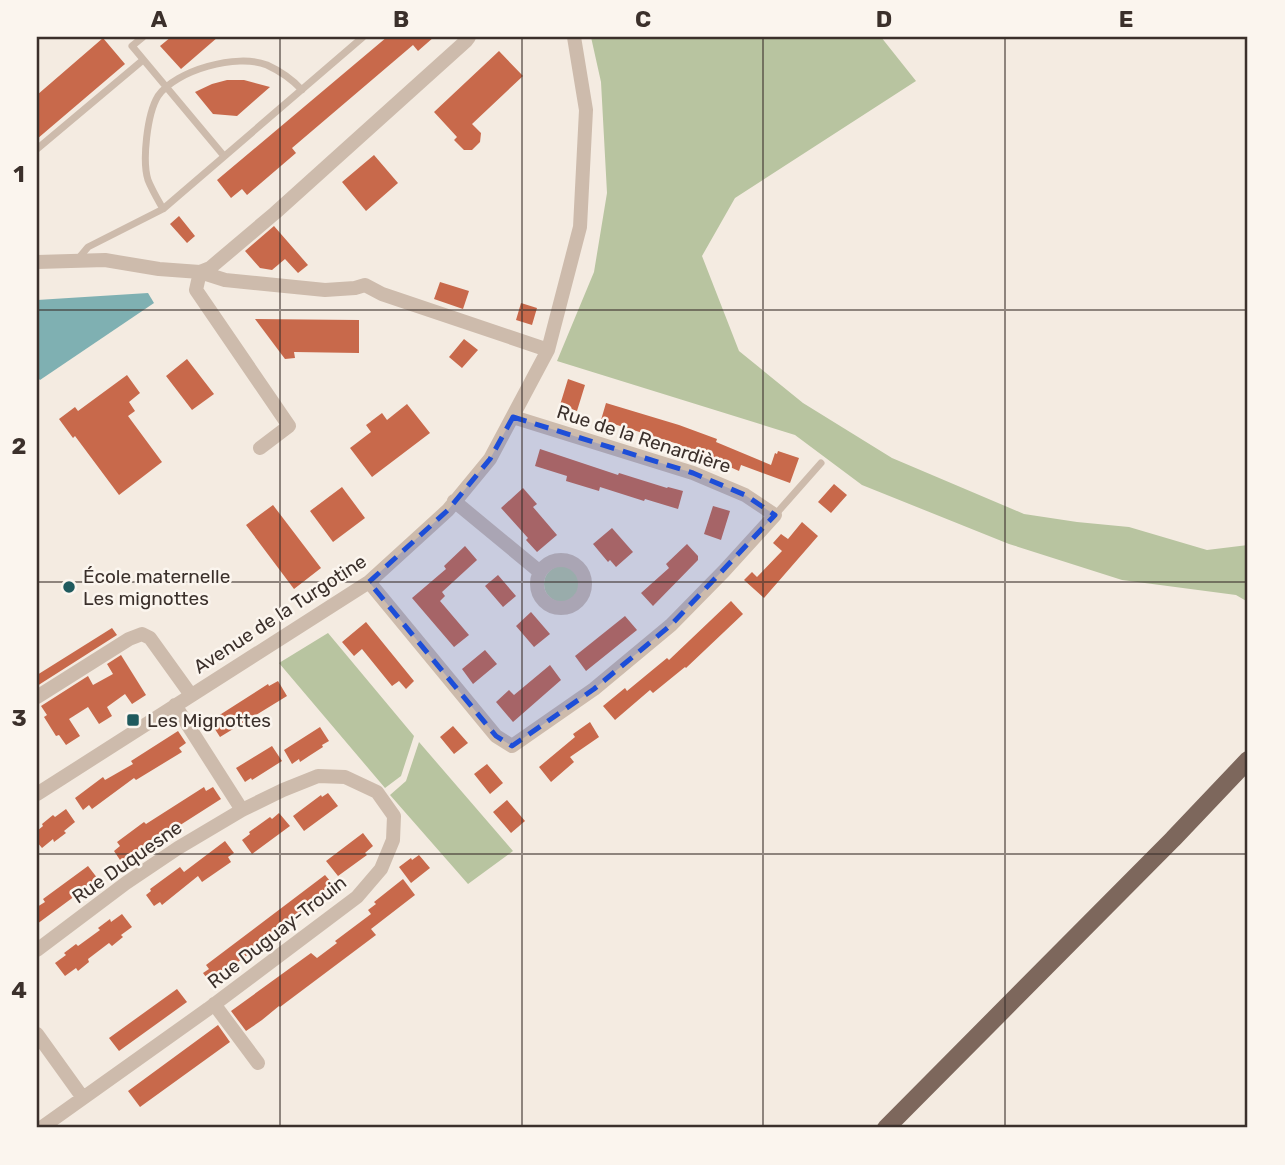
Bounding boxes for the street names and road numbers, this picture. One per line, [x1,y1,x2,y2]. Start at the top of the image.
street label: Rue de la Renardière [554,400,734,478]
street label: Avenue de la Turgotine [189,550,371,678]
street label: Rue Duquesne [68,816,186,908]
street label: Rue Duguay-Trouin [203,871,351,993]

